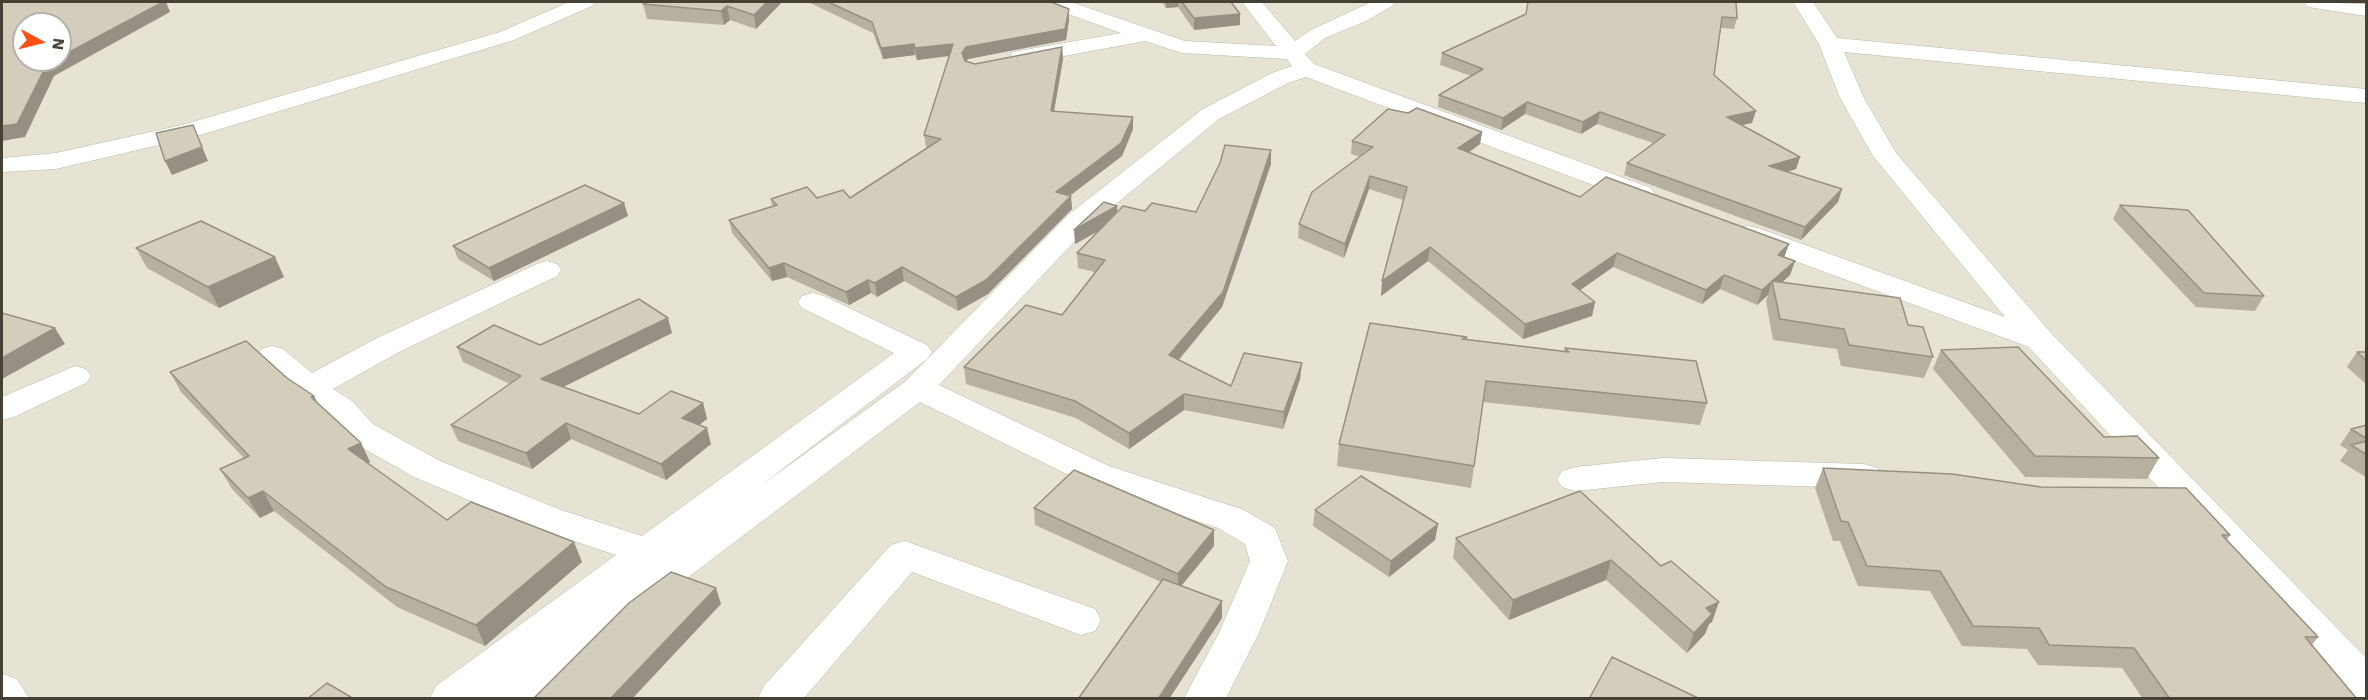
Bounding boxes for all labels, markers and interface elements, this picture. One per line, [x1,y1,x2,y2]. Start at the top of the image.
north arrow [12,12,72,72]
text: N [48,37,69,51]

